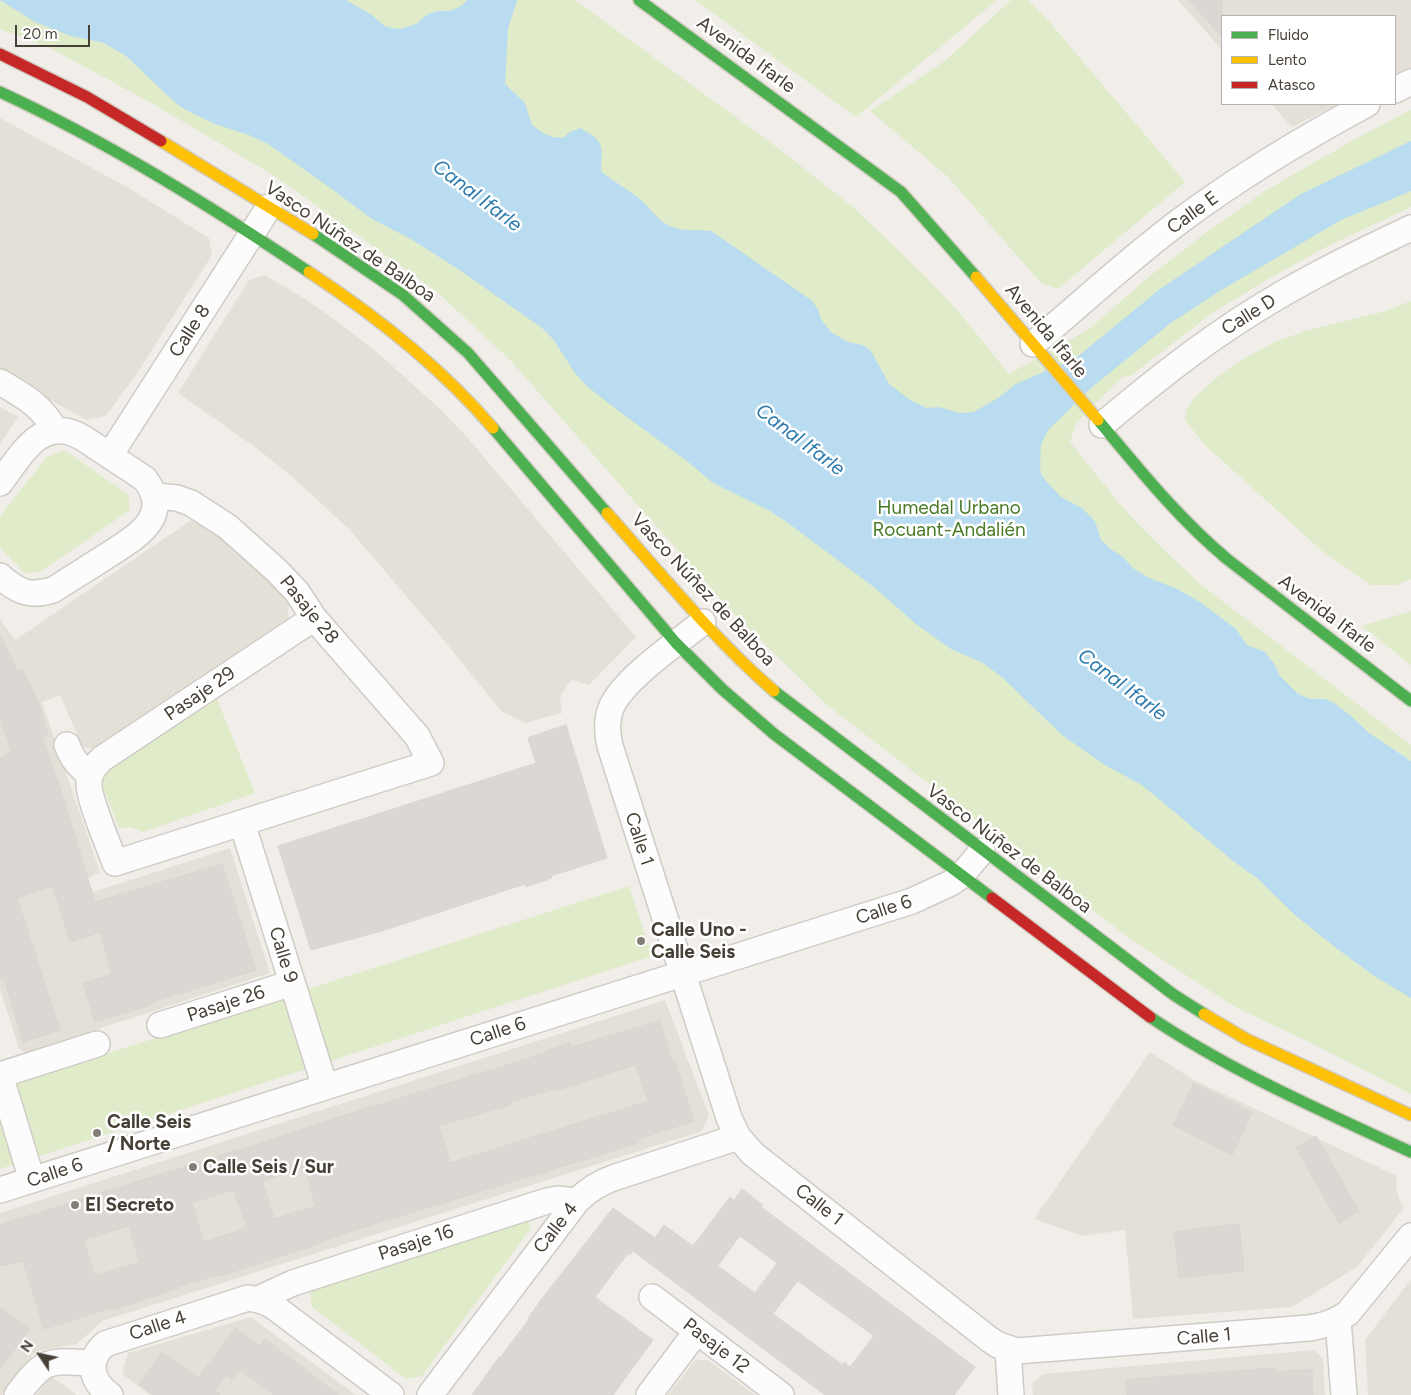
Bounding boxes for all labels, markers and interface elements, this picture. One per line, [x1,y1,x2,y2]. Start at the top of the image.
street label: Avenida Ifarle [692,12,800,98]
scale bar [18,15,92,47]
legend [1221,15,1396,105]
text: 20 m [23,25,57,43]
text: Fluido [1268,26,1309,44]
text: Lento [1268,51,1307,69]
text: Atasco [1268,76,1315,94]
water label: Canal Ifarle [428,155,526,237]
street label: Vasco Núñez de Balboa [260,176,440,308]
street label: Calle E [1163,187,1223,239]
street label: Avenida Ifarle [1000,279,1092,383]
street label: Calle D [1218,289,1280,341]
street label: Calle 8 [165,300,215,362]
water label: Canal Ifarle [751,399,849,481]
park label: Humedal Urbano Rocuant-Andalién [872,497,1026,541]
street label: Vasco Núñez de Balboa [626,509,780,671]
street label: Avenida Ifarle [1274,570,1380,658]
street label: Pasaje 28 [274,571,344,649]
water label: Canal Ifarle [1073,644,1171,726]
street label: Pasaje 29 [160,662,240,726]
street label: Vasco Núñez de Balboa [922,779,1096,919]
street label: Calle 1 [620,809,658,869]
street label: Calle 6 [853,890,915,930]
place label: Calle Uno - Calle Seis [651,919,747,963]
street label: Calle 9 [264,924,302,986]
marker: Calle Uno - Calle Seis [635,935,647,947]
street label: Pasaje 26 [184,981,268,1027]
street label: Calle 6 [467,1012,529,1052]
place label: Calle Seis / Norte [107,1111,191,1155]
marker: Calle Seis / Norte [91,1127,103,1139]
street label: Calle 6 [24,1153,86,1193]
place label: Calle Seis / Sur [203,1156,334,1178]
marker: Calle Seis / Sur [187,1161,199,1173]
street label: Calle 1 [790,1179,848,1231]
place label: El Secreto [85,1194,174,1216]
street label: Calle 4 [529,1198,583,1258]
marker: El Secreto [69,1199,81,1211]
street label: Pasaje 16 [375,1220,457,1266]
street label: Calle 4 [127,1306,189,1346]
street label: Pasaje 12 [678,1314,754,1378]
street label: Calle 1 [1176,1323,1232,1351]
north arrow [15,1330,65,1380]
text: N [17,1337,37,1356]

